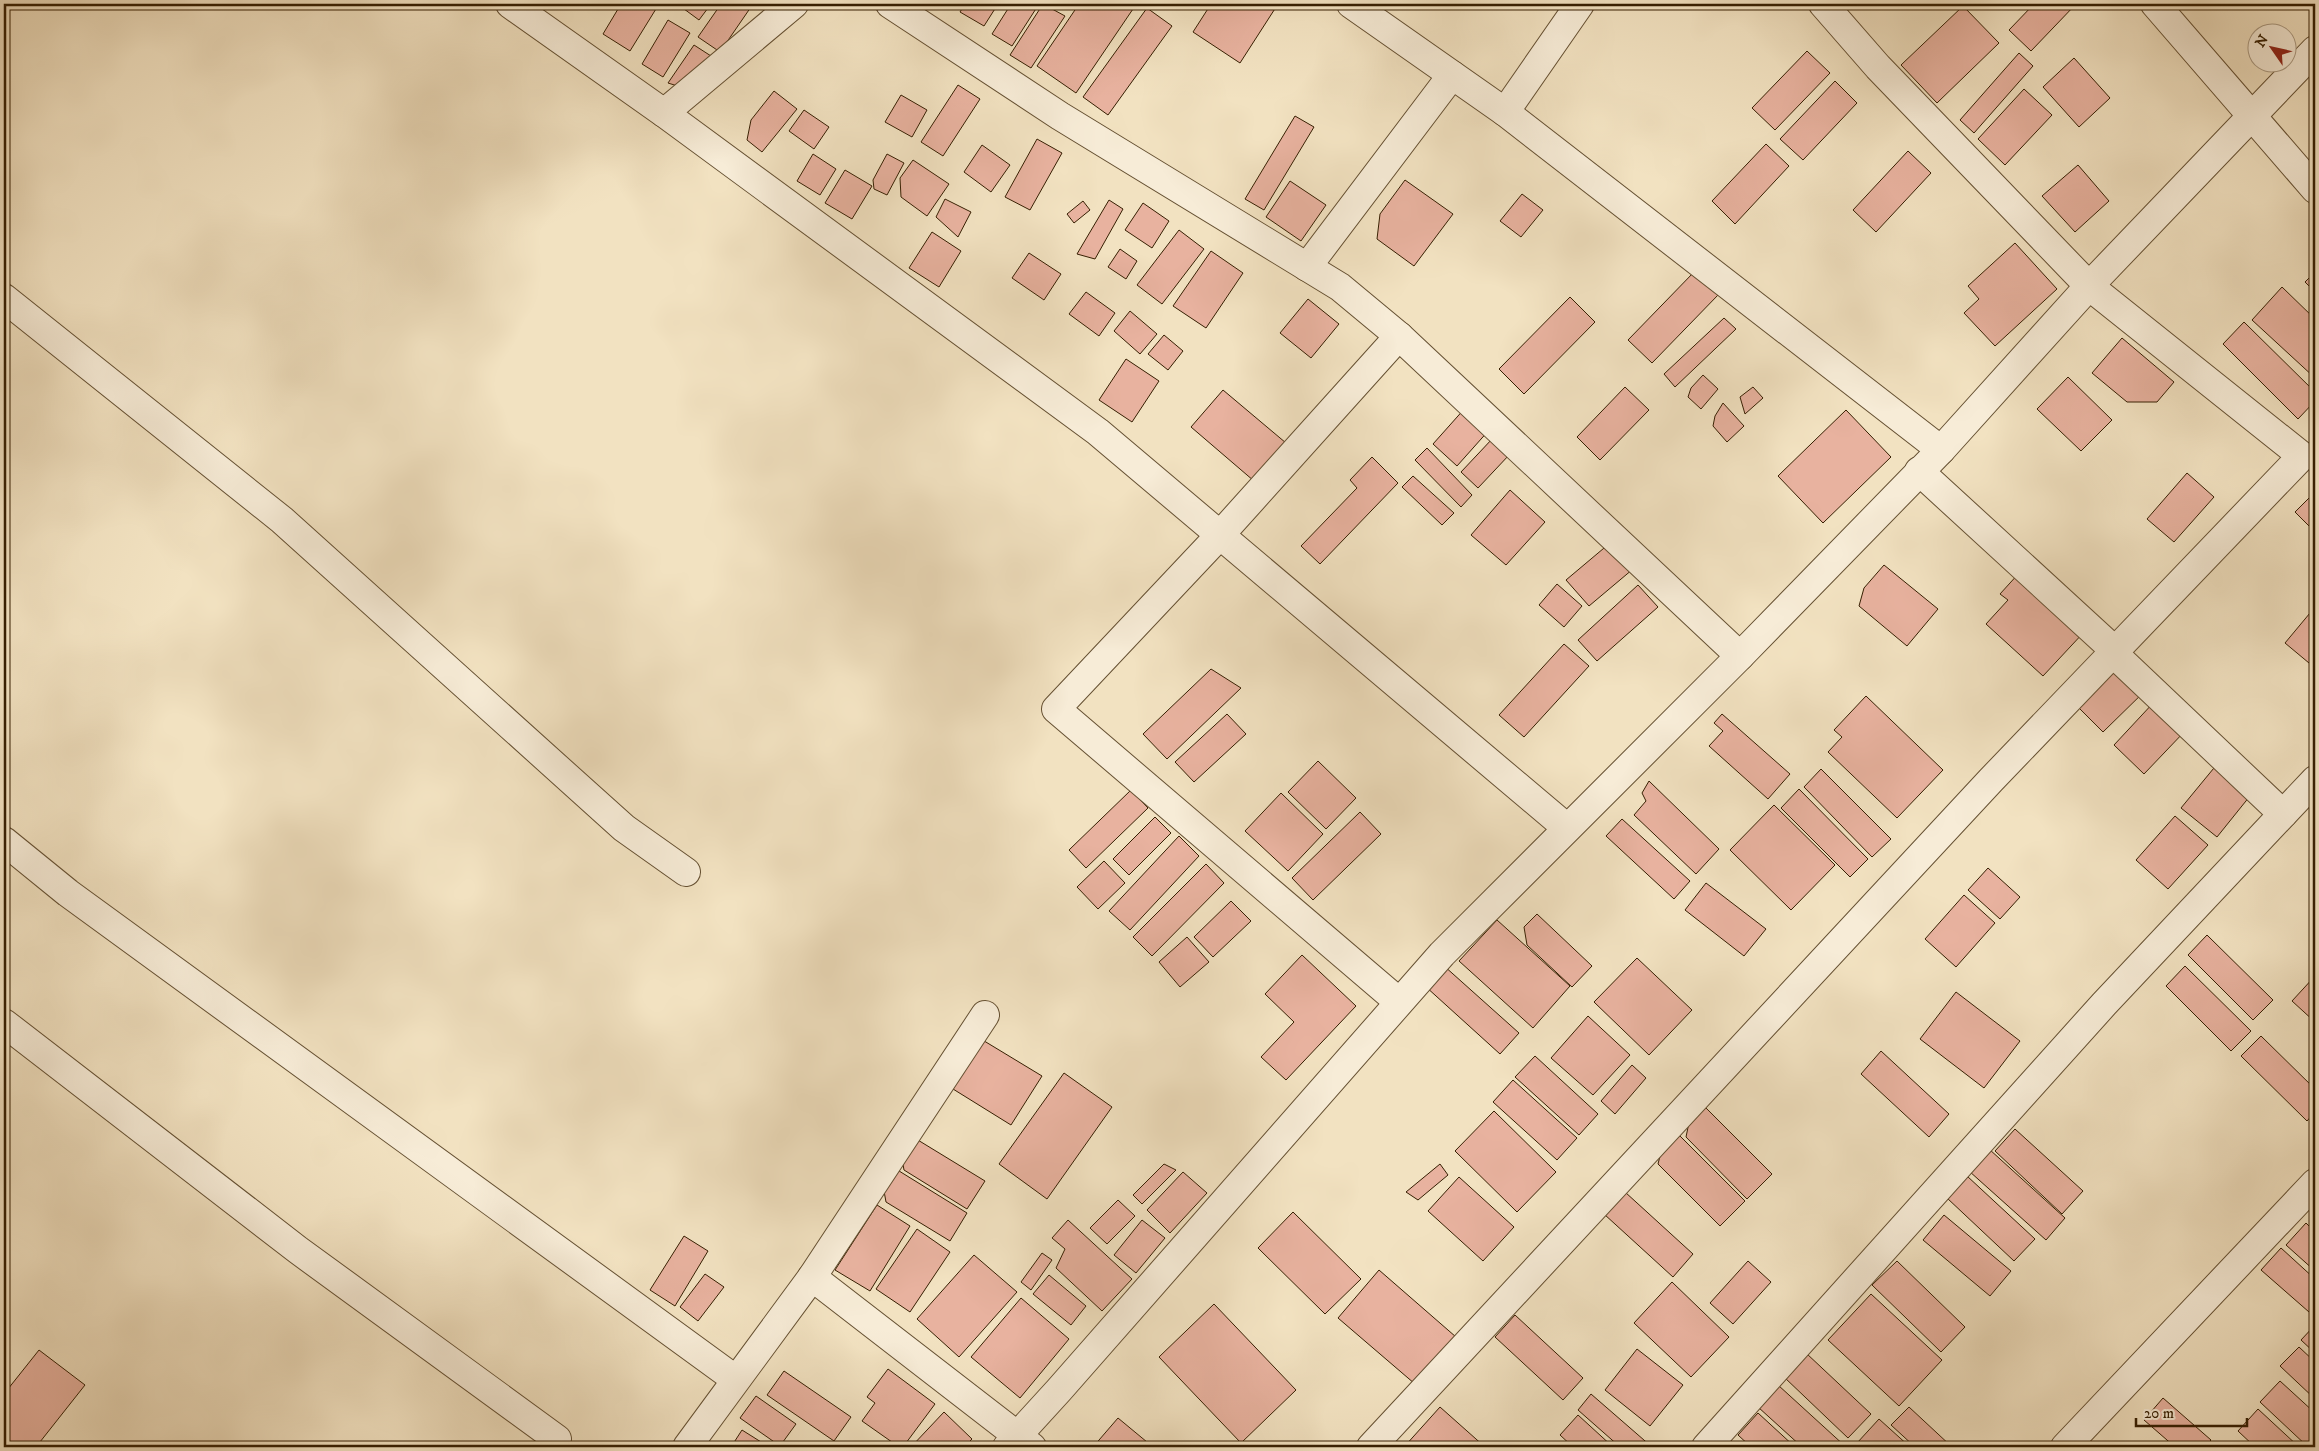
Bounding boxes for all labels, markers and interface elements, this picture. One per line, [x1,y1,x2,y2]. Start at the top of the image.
north arrow [2246,22,2296,72]
text: N [2251,31,2273,51]
scale bar [2136,1396,2248,1428]
text: 20 m [2144,1404,2174,1423]

